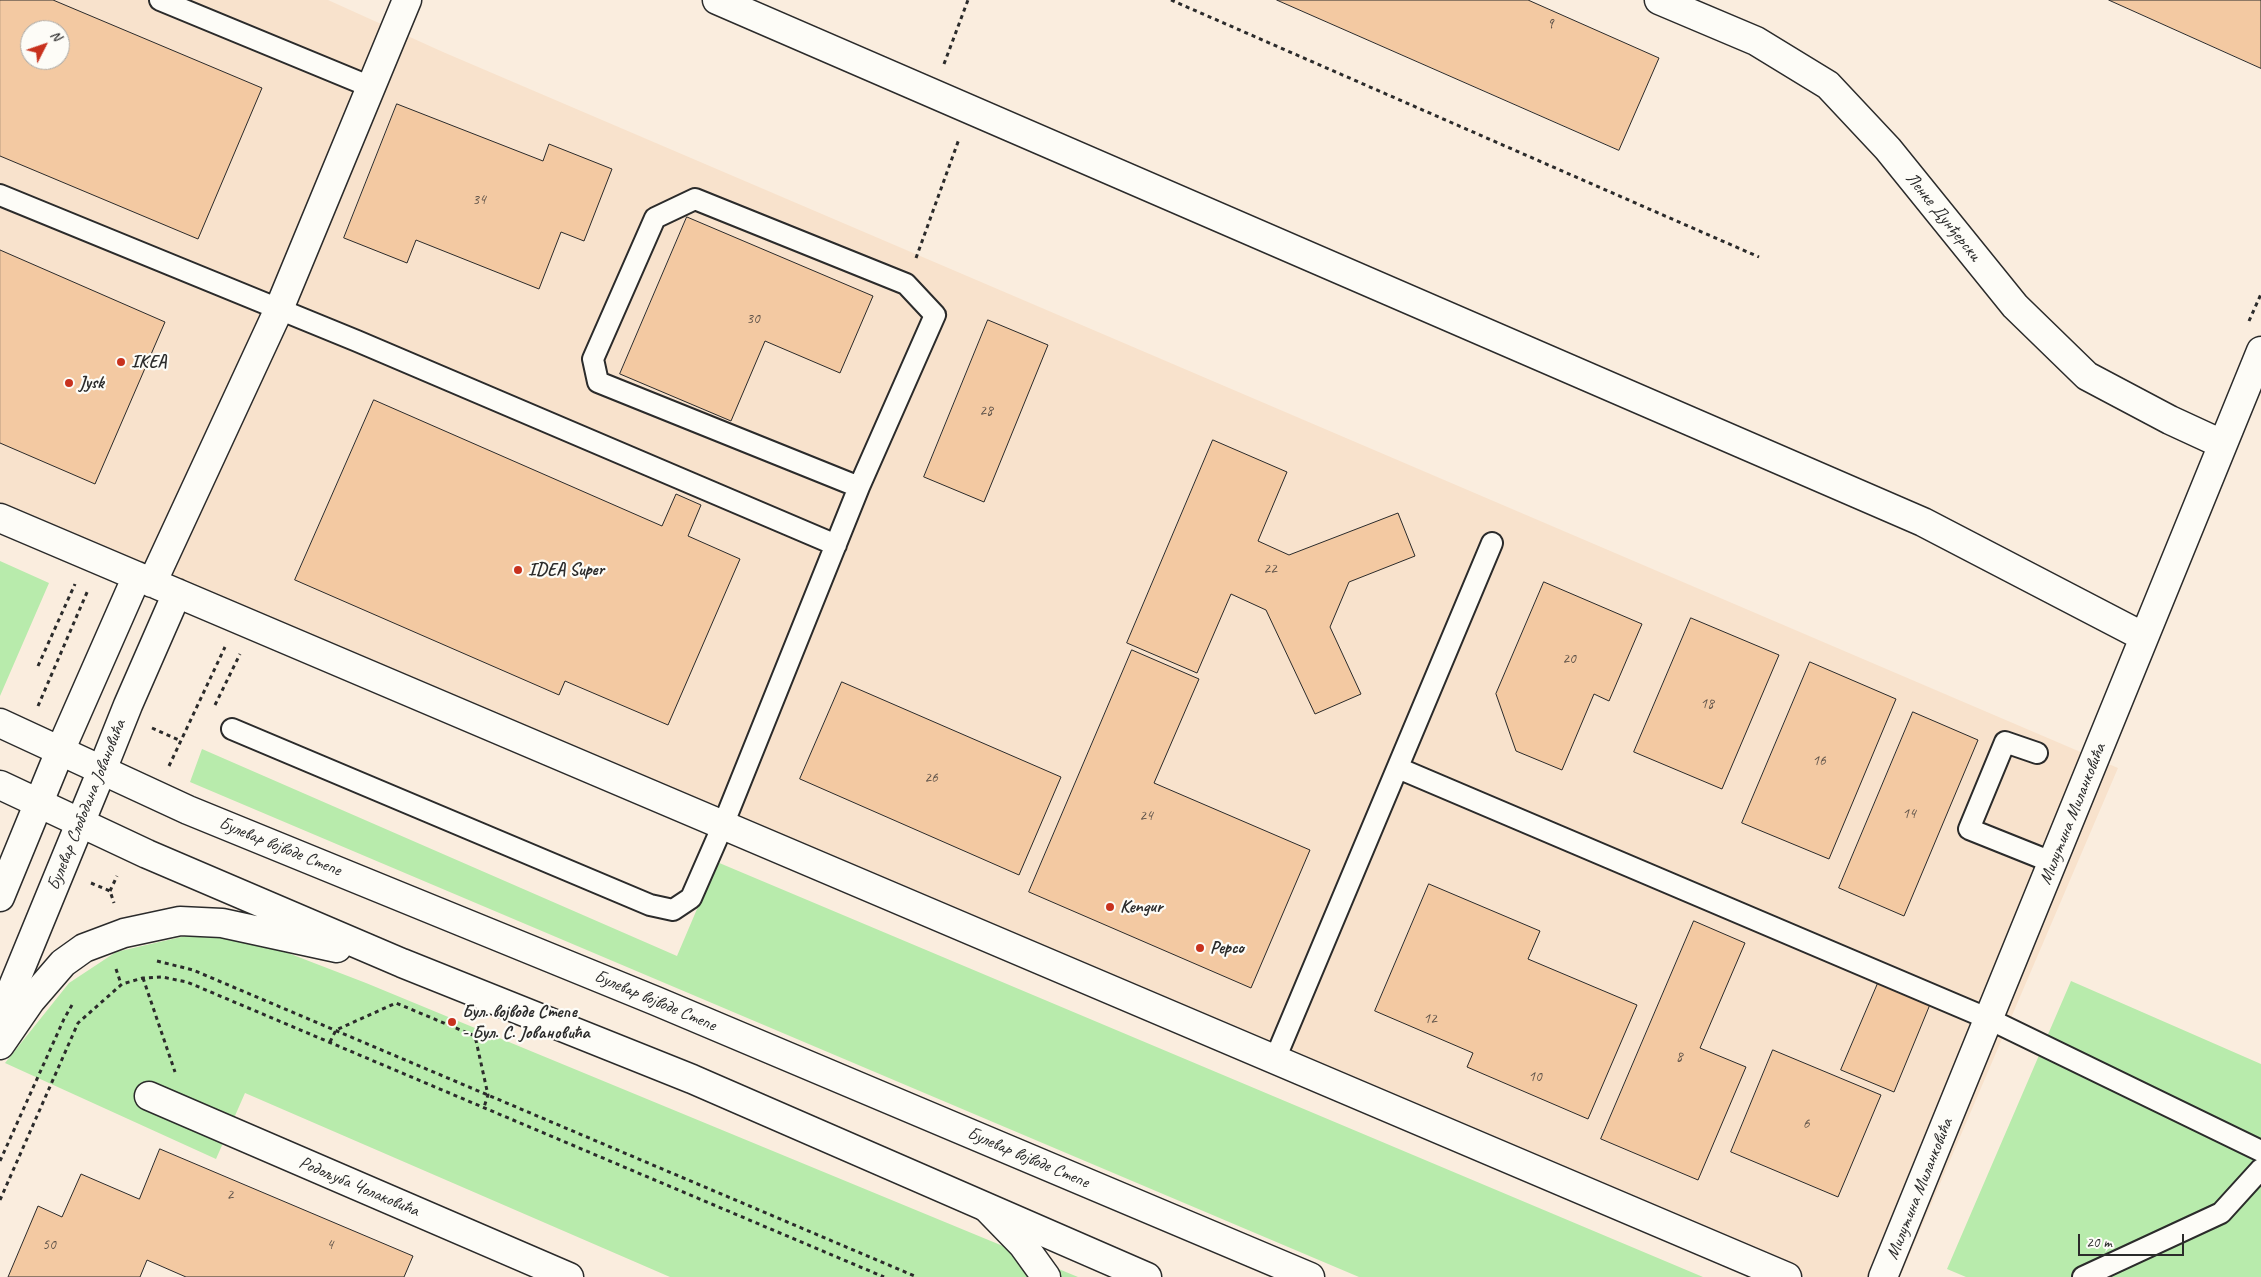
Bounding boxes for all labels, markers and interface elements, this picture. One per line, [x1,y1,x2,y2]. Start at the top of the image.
house number: 9 [1547,15,1553,33]
north arrow [20,20,70,70]
text: N [47,27,65,44]
street label: Ленке Дунђерски [1901,168,1985,266]
house number: 34 [472,191,486,209]
house number: 30 [746,310,760,328]
place label: IKEA [131,351,167,373]
marker: IKEA [115,356,127,368]
place label: Jysk [79,372,104,394]
marker: Jysk [63,377,75,389]
house number: 28 [979,402,993,420]
place label: IDEA Super [528,559,604,581]
house number: 22 [1263,560,1277,578]
marker: IDEA Super [512,564,524,576]
house number: 20 [1562,650,1576,668]
house number: 18 [1700,695,1714,713]
street label: Булевар Слободана Јовановића [43,717,131,893]
street label: Милутина Миланковића [2035,740,2111,888]
house number: 16 [1812,752,1826,770]
house number: 26 [924,769,938,787]
house number: 14 [1902,805,1916,823]
house number: 24 [1139,807,1153,825]
street label: Булевар војводе Степе [216,813,344,881]
place label: Kengur [1120,896,1162,918]
marker: Kengur [1104,901,1116,913]
place label: Pepco [1210,937,1244,959]
marker: Pepco [1194,942,1206,954]
street label: Булевар војводе Степе [591,966,719,1036]
place label: Бул. војводе Степе - Бул. С. Јовановића [462,1001,590,1044]
house number: 12 [1423,1010,1437,1028]
marker: Бул. војводе Степе - Бул. С. Јовановића [446,1016,458,1028]
house number: 8 [1676,1048,1682,1066]
house number: 10 [1528,1068,1542,1086]
house number: 6 [1803,1115,1809,1133]
street label: Милутина Миланковића [1882,1115,1958,1263]
street label: Булевар војводе Степе [964,1123,1092,1193]
street label: Родољуба Чолаковића [296,1152,422,1222]
house number: 2 [227,1186,233,1204]
scale bar [2081,1224,2187,1256]
text: 20 m [2086,1233,2112,1252]
house number: 50 [42,1236,56,1254]
house number: 4 [327,1236,333,1254]

